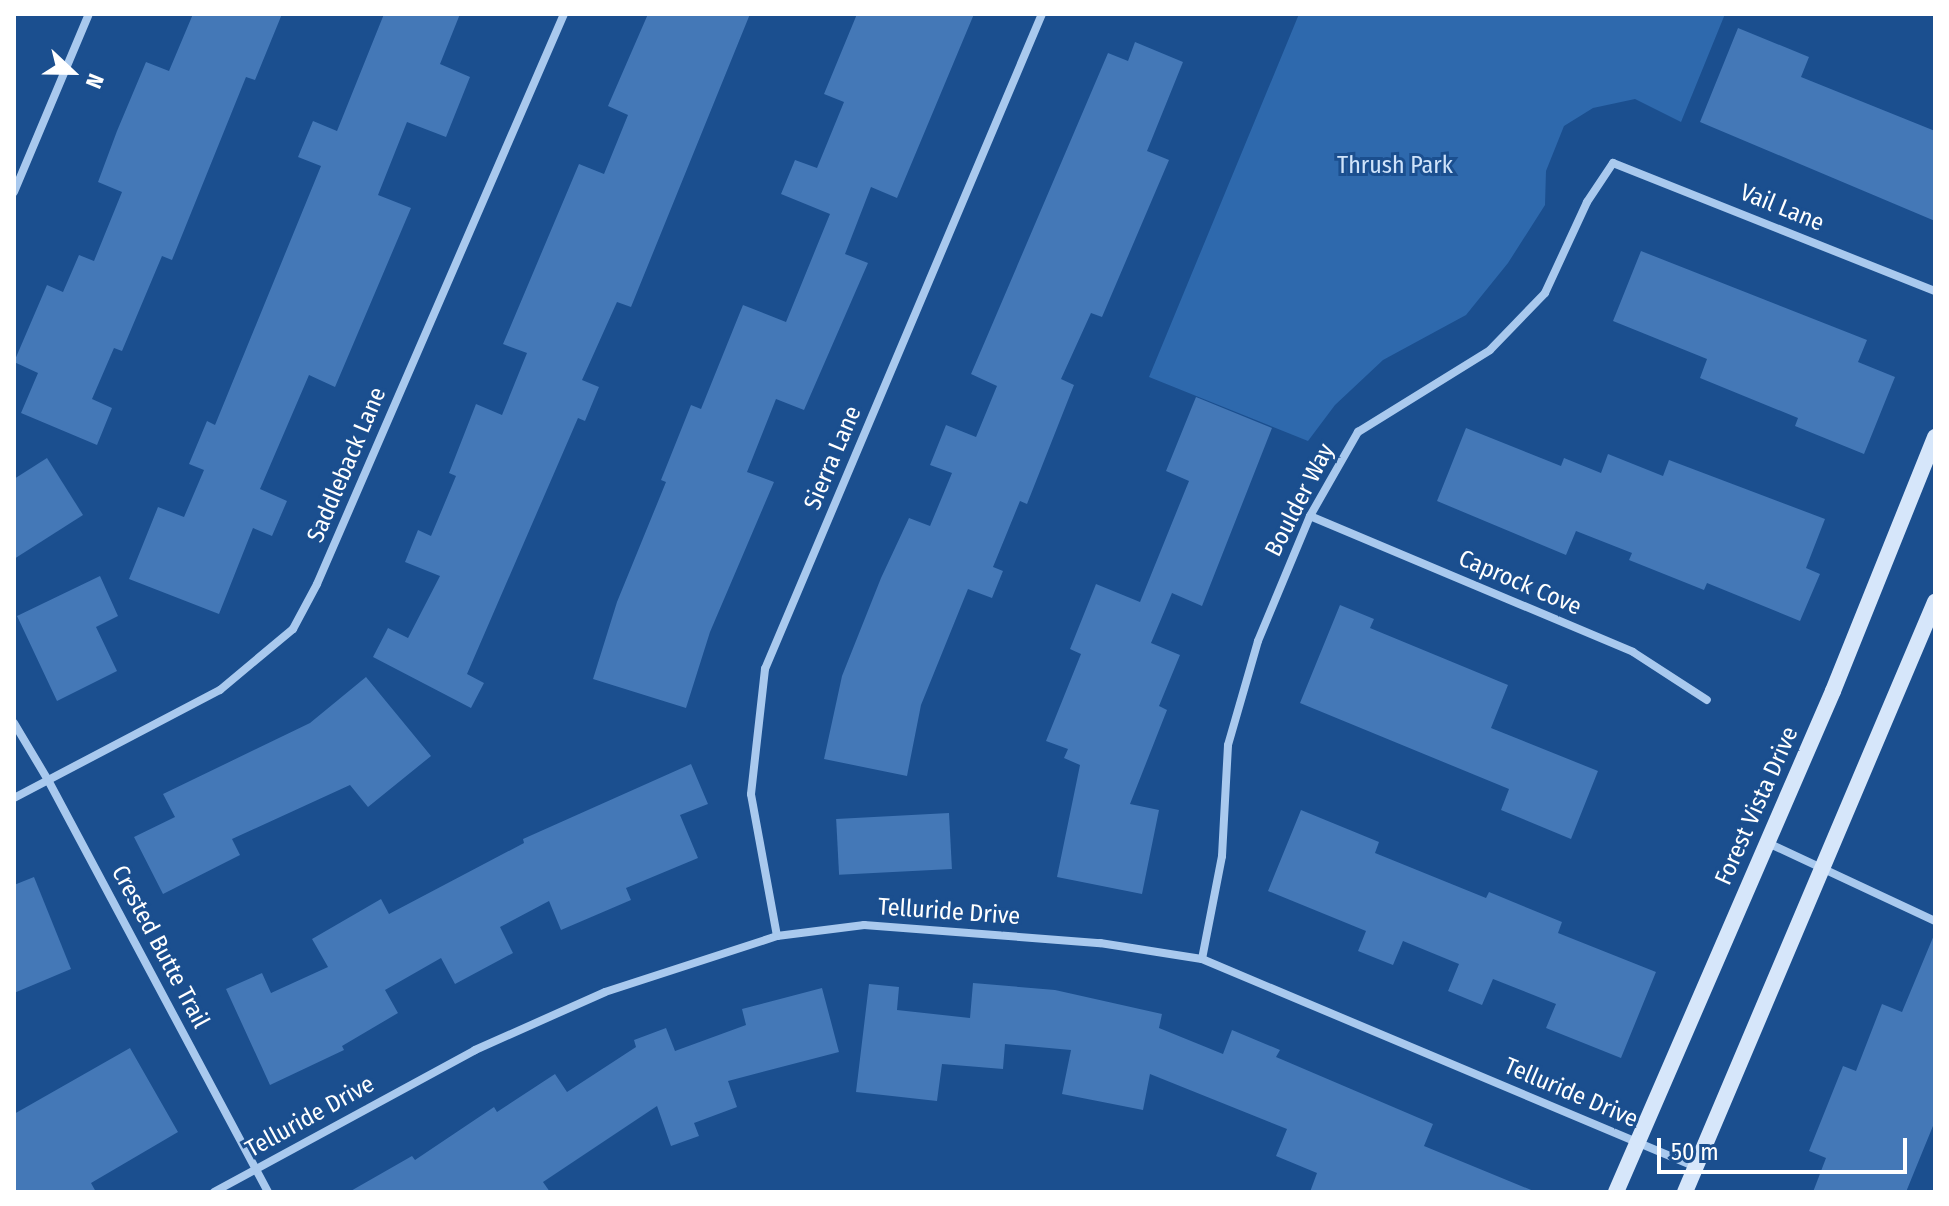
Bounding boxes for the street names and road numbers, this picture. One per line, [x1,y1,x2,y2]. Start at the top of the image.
street label: Vail Lane [1736,178,1828,238]
street label: Saddleback Lane [301,383,393,547]
street label: Sierra Lane [798,402,868,514]
street label: Boulder Way [1259,439,1341,561]
street label: Caprock Cove [1454,544,1586,622]
street label: Forest Vista Drive [1709,722,1805,890]
street label: Crested Butte Trail [105,861,215,1033]
street label: Telluride Drive [877,893,1021,931]
street label: Telluride Drive [1500,1052,1642,1134]
street label: Telluride Drive [241,1070,379,1164]

